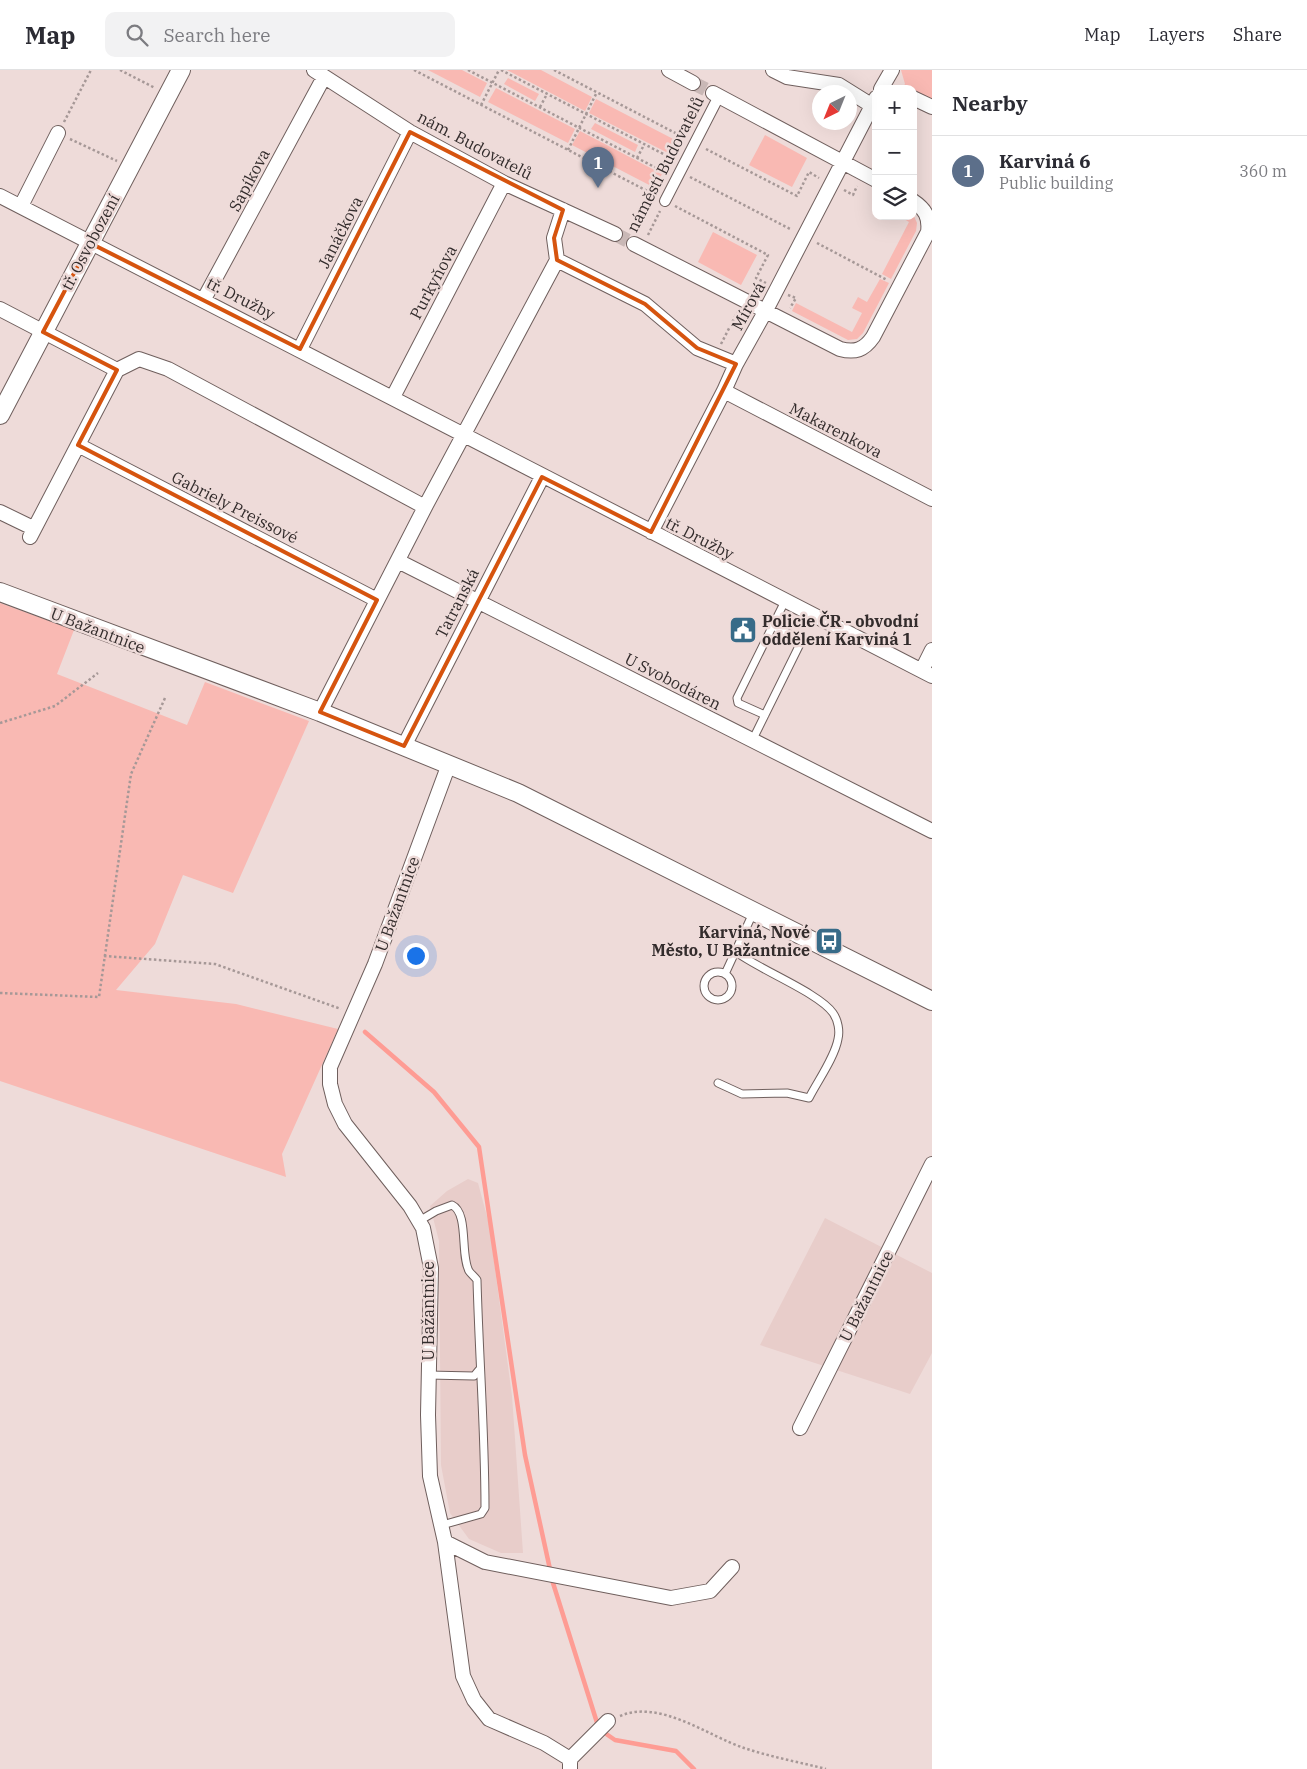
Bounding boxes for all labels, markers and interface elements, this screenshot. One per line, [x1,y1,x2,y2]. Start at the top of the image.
search box [105,12,455,57]
text: Map [25,19,75,51]
icon: search [123,21,151,49]
text: Search here [163,23,270,47]
text: Map [1084,23,1121,46]
text: Layers [1149,23,1205,46]
text: Share [1233,23,1282,46]
north arrow [812,85,857,130]
map controls [872,85,917,220]
button: + [872,85,917,130]
text: Nearby [952,89,1028,117]
street label: náměstí Budovatelů [622,93,708,235]
street label: nám. Budovatelů [414,106,536,184]
button: − [872,130,917,175]
street label: Sapíkova [224,145,274,215]
pin: 1 [582,147,614,188]
text: Karviná 6 [999,149,1091,173]
text: 1 [963,161,973,181]
text: 360 m [1239,161,1287,181]
text: Public building [999,173,1113,193]
button: layers [872,175,917,220]
street label: tř. Osvobození [56,190,124,294]
street label: Janáčkova [313,192,367,271]
street label: Purkyňova [405,241,461,322]
street label: tř. Družby [204,272,279,324]
street label: Mírová [727,278,769,334]
street label: Makarenkova [786,398,886,462]
street label: Gabriely Preissové [168,466,302,548]
street label: tř. Družby [663,512,738,564]
street label: Tatranská [431,564,483,641]
street label: U Bažantnice [48,603,148,657]
place label: Policie ČR - obvodní oddělení Karviná 1 [762,610,919,649]
public building icon: Policie ČR - obvodní oddělení Karviná 1 [728,615,758,645]
street label: U Svobodáren [621,648,725,714]
street label: U Bažantnice [371,854,423,954]
place label: Karviná, Nové Město, U Bažantnice [651,922,810,960]
bus stop icon: Karviná, Nové Město, U Bažantnice [814,926,844,956]
your location [403,943,429,969]
street label: U Bažantnice [834,1247,898,1345]
street label: U Bažantnice [418,1261,438,1361]

